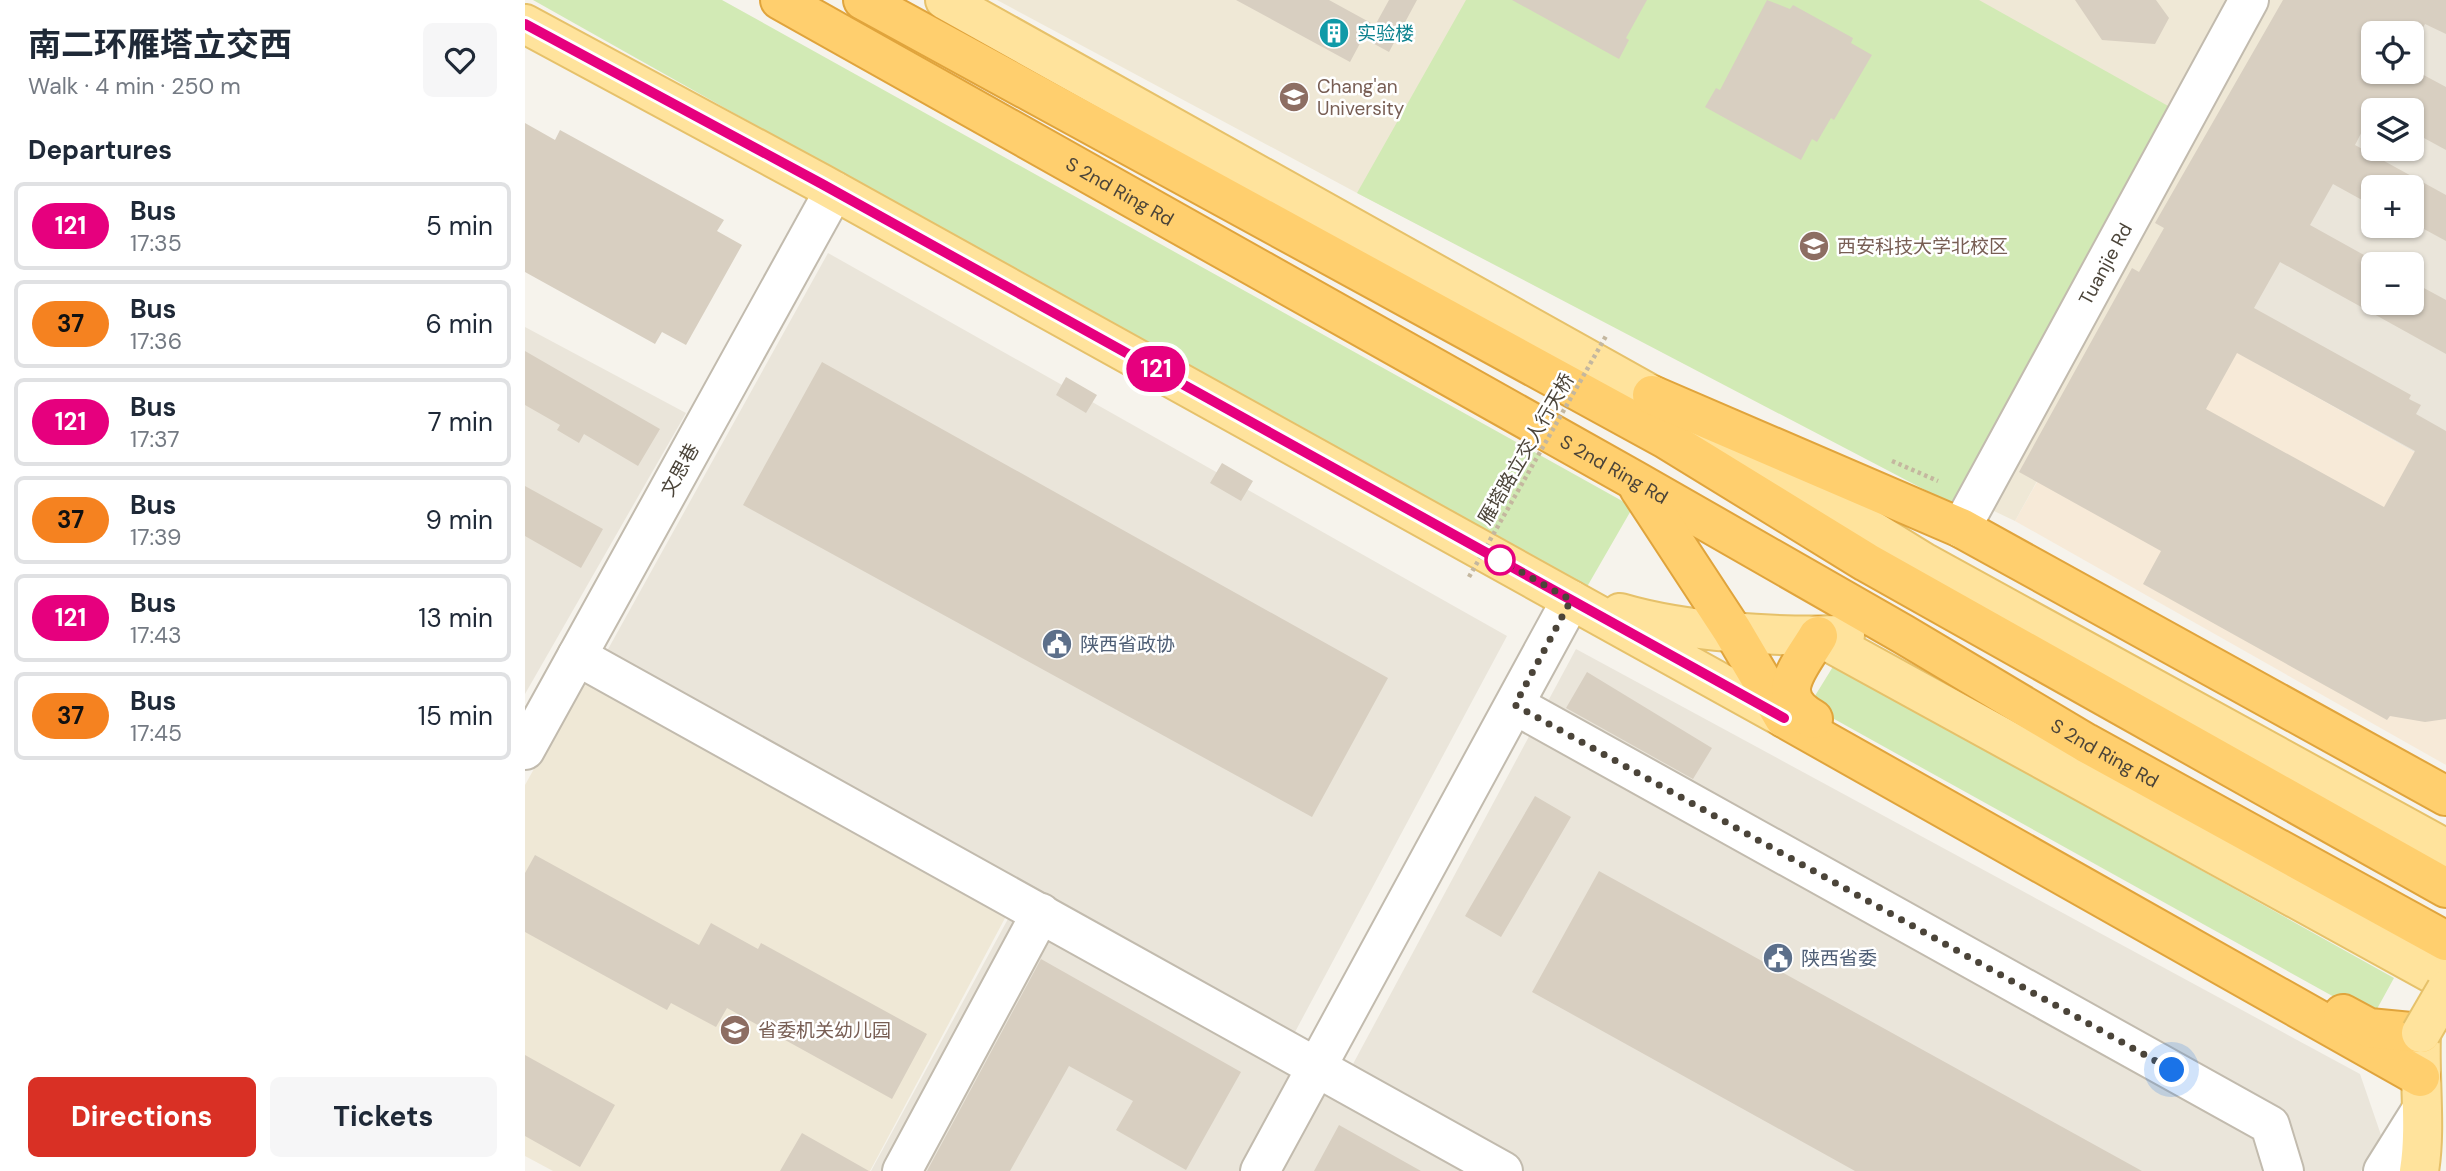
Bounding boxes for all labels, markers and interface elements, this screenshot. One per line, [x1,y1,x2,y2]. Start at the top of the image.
building icon: 实验楼 [1317,16,1351,50]
place label: 实验楼 [1357,21,1414,46]
map controls [2361,21,2424,315]
button: locate [2361,21,2424,84]
text: 南二环雁塔立交西 [28,23,292,66]
button: heart [423,23,497,97]
text: Walk · 4 min · 250 m [28,71,241,101]
place label: Chang'an University [1317,74,1405,121]
school or university icon: Chang'an University [1277,80,1311,114]
button: layers [2361,98,2424,161]
text: Departures [28,133,172,167]
street label: S 2nd Ring Rd [1062,151,1178,231]
button: + [2361,175,2424,238]
text: Bus [130,194,176,228]
text: 5 min [426,209,493,243]
text: 121 [55,210,86,241]
street label: Tuanjie Rd [2073,218,2138,309]
text: 17:35 [130,228,182,258]
school or university icon: 西安科技大学北校区 [1797,229,1831,263]
place label: 西安科技大学北校区 [1837,234,2008,259]
button: − [2361,252,2424,315]
text: Bus [130,292,176,326]
text: 6 min [425,307,493,341]
text: 37 [57,308,84,339]
text: 17:36 [130,326,182,356]
line badge: 121 [1116,346,1196,392]
text: 121 [1140,353,1172,384]
street label: 雁塔路立交人行天桥 [1472,369,1580,529]
text: Bus [130,390,176,424]
text: 7 min [428,405,493,439]
text: 121 [55,406,86,437]
text: 17:37 [130,424,180,454]
street label: S 2nd Ring Rd [1556,429,1673,509]
street label: 文思巷 [655,439,705,501]
text: Bus [130,488,176,522]
text: 9 min [425,503,493,537]
text: 37 [57,504,84,535]
text: 17:39 [130,522,181,552]
unlabelled marker [1485,545,1515,575]
text: Bus [130,586,176,620]
text: 13 min [418,601,493,635]
text: 121 [55,602,86,633]
text: 17:43 [130,620,182,650]
public building icon: 陕西省政协 [1040,627,1074,661]
place label: 陕西省政协 [1080,632,1175,657]
text: Bus [130,684,176,718]
text: 15 min [418,699,493,733]
text: 37 [57,700,84,731]
street label: S 2nd Ring Rd [2046,712,2163,793]
text: 17:45 [130,718,182,748]
public building icon: 陕西省委 [1761,941,1795,975]
place label: 陕西省委 [1801,946,1877,971]
school or university icon: 省委机关幼儿园 [718,1013,752,1047]
place label: 省委机关幼儿园 [758,1018,891,1043]
your location [2154,1052,2189,1087]
button: Directions [28,1077,256,1157]
button: Tickets [270,1077,497,1157]

